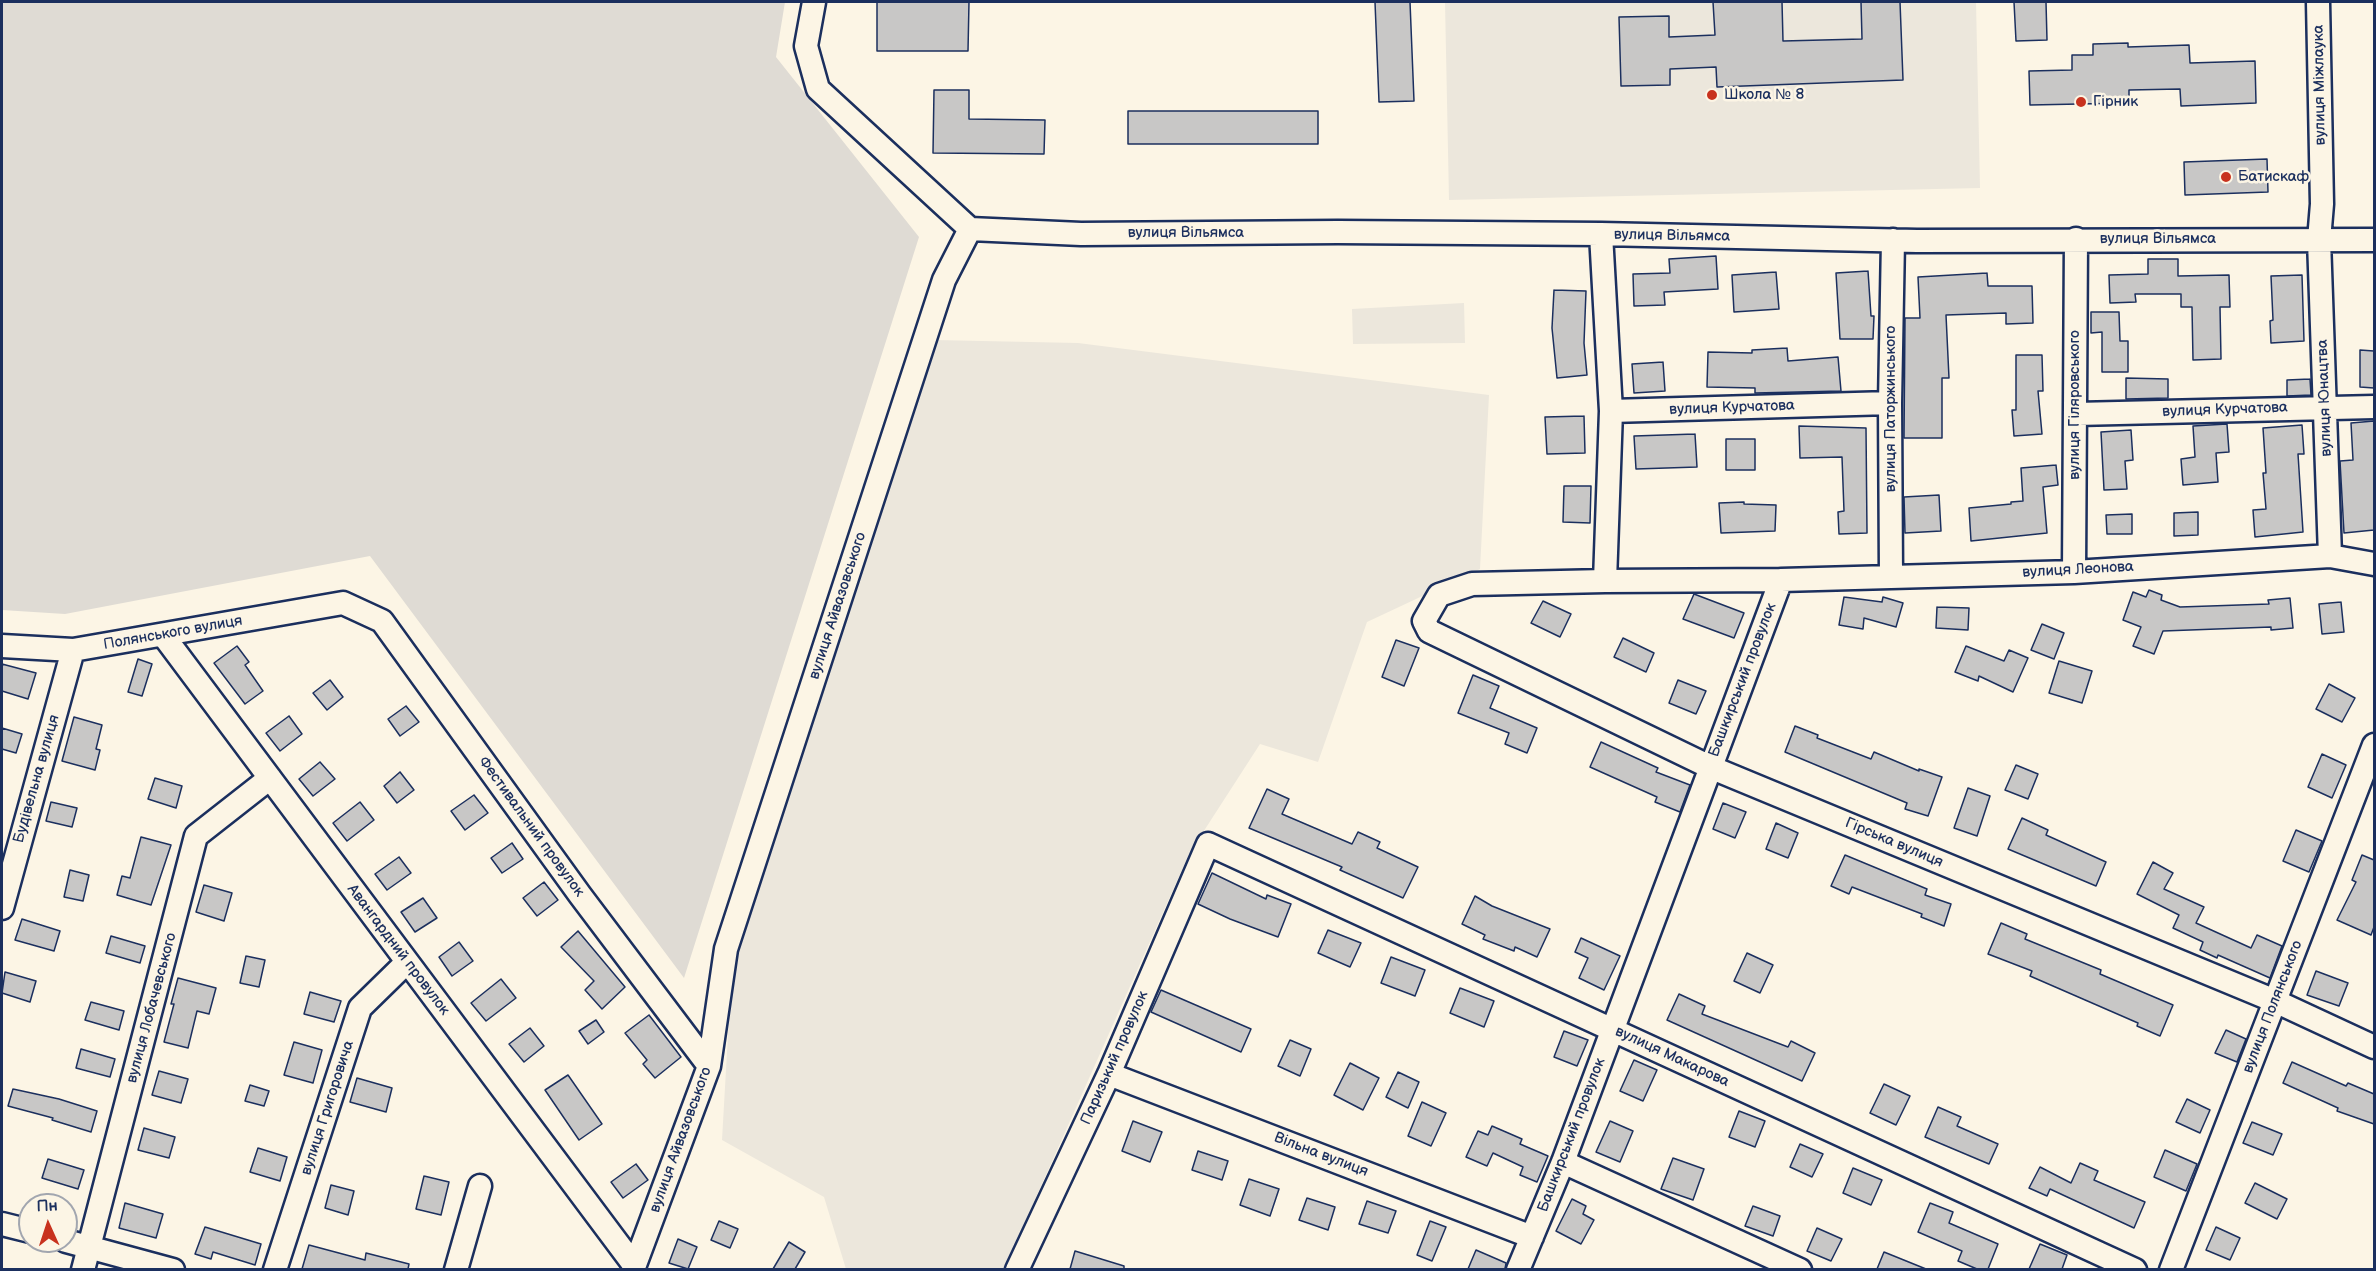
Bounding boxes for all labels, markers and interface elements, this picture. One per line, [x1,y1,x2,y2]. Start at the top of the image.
street label: вулиця Міжлаука [2310,25,2330,145]
place label: Школа № 8 [1724,86,1804,104]
marker: Школа № 8 [1705,88,1719,102]
place label: Гірник [2093,93,2138,111]
marker: Гірник [2074,95,2088,109]
place label: Батискаф [2238,168,2309,186]
marker: Батискаф [2219,170,2233,184]
street label: вулиця Вільямса [1128,224,1244,242]
street label: вулиця Вільямса [1614,226,1730,246]
street label: вулиця Вільямса [2100,230,2216,248]
street label: вулиця Паторжинського [1882,326,1900,492]
street label: вулиця Гіляровського [2066,330,2084,480]
street label: вулиця Юнацтва [2314,339,2336,457]
street label: вулиця Курчатова [1669,397,1795,419]
street label: вулиця Курчатова [2162,399,2288,421]
street label: вулиця Айвазовського [806,530,870,682]
street label: вулиця Леонова [2022,558,2134,582]
street label: Башкирський провулок [1705,600,1781,760]
street label: Полянського вулиця [102,612,244,654]
street label: Будівельна вулиця [10,713,64,845]
street label: Фестивальний провулок [474,753,588,901]
street label: Гірська вулиця [1842,814,1946,872]
street label: Авангардний провулок [343,881,453,1019]
street label: вулиця Лобачевського [123,931,181,1085]
street label: вулиця Полянського [2239,938,2307,1076]
street label: Паризький провулок [1077,988,1153,1128]
street label: вулиця Макарова [1612,1023,1732,1091]
street label: вулиця Григоровича [298,1038,358,1178]
street label: Башкирський провулок [1534,1055,1610,1215]
street label: вулиця Айвазовського [646,1065,716,1215]
street label: Вільна вулиця [1271,1129,1371,1181]
north arrow [18,1193,78,1253]
text: Пн [36,1196,58,1217]

